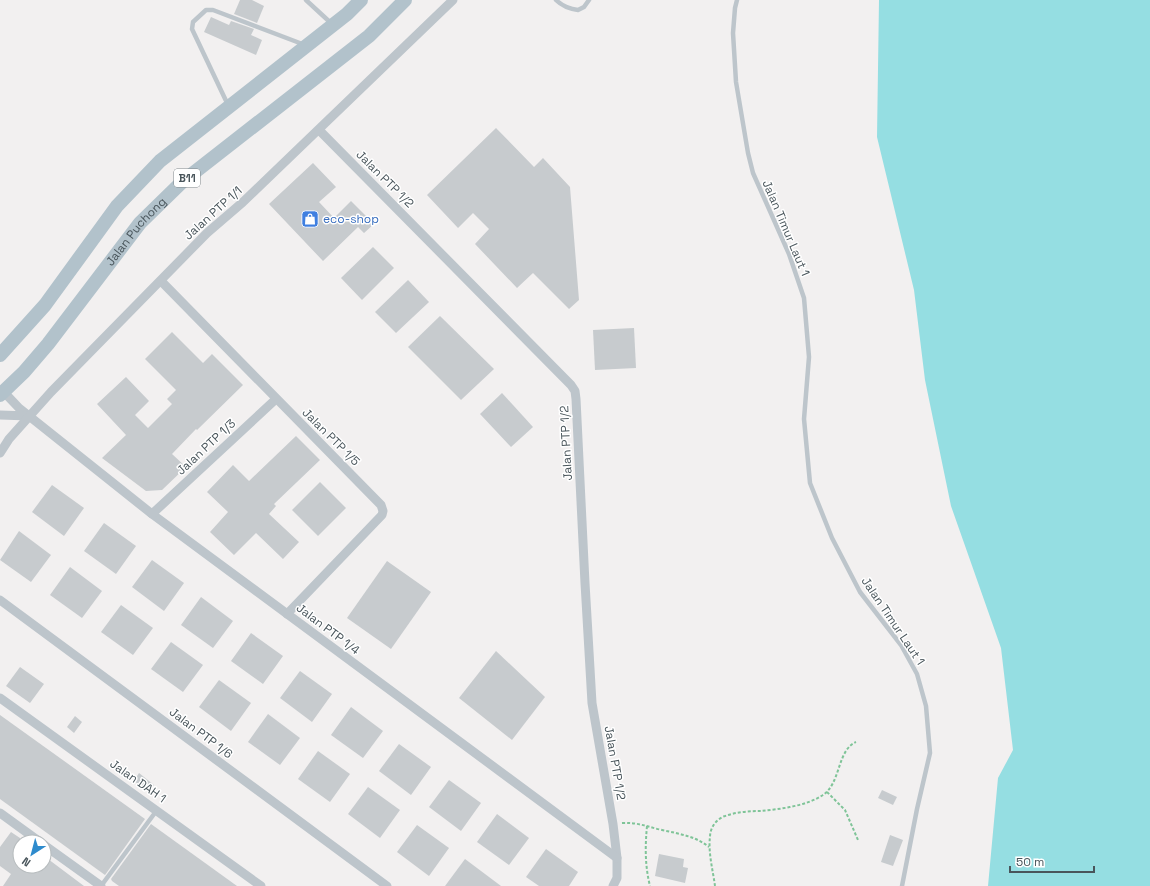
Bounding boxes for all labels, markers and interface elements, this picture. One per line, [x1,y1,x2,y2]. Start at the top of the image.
street label: Jalan PTP 1/2 [353,147,417,211]
road number: B11 [174,169,200,187]
street label: Jalan Timur Laut 1 [759,177,813,279]
street label: Jalan PTP 1/1 [181,183,245,243]
street label: Jalan Puchong [102,194,170,269]
shop icon: eco-shop [300,209,320,229]
place label: eco-shop [323,211,379,227]
street label: Jalan PTP 1/5 [299,405,363,469]
street label: Jalan PTP 1/2 [556,405,576,481]
street label: Jalan PTP 1/3 [173,415,239,479]
street label: Jalan Timur Laut 1 [858,574,928,668]
street label: Jalan PTP 1/4 [293,600,363,658]
street label: Jalan PTP 1/6 [166,704,236,762]
street label: Jalan PTP 1/2 [601,725,629,801]
street label: Jalan DAH 1 [107,756,169,806]
north arrow [12,834,52,874]
scale bar [1010,848,1094,874]
text: N [19,854,33,870]
text: 50 m [1016,854,1044,870]

